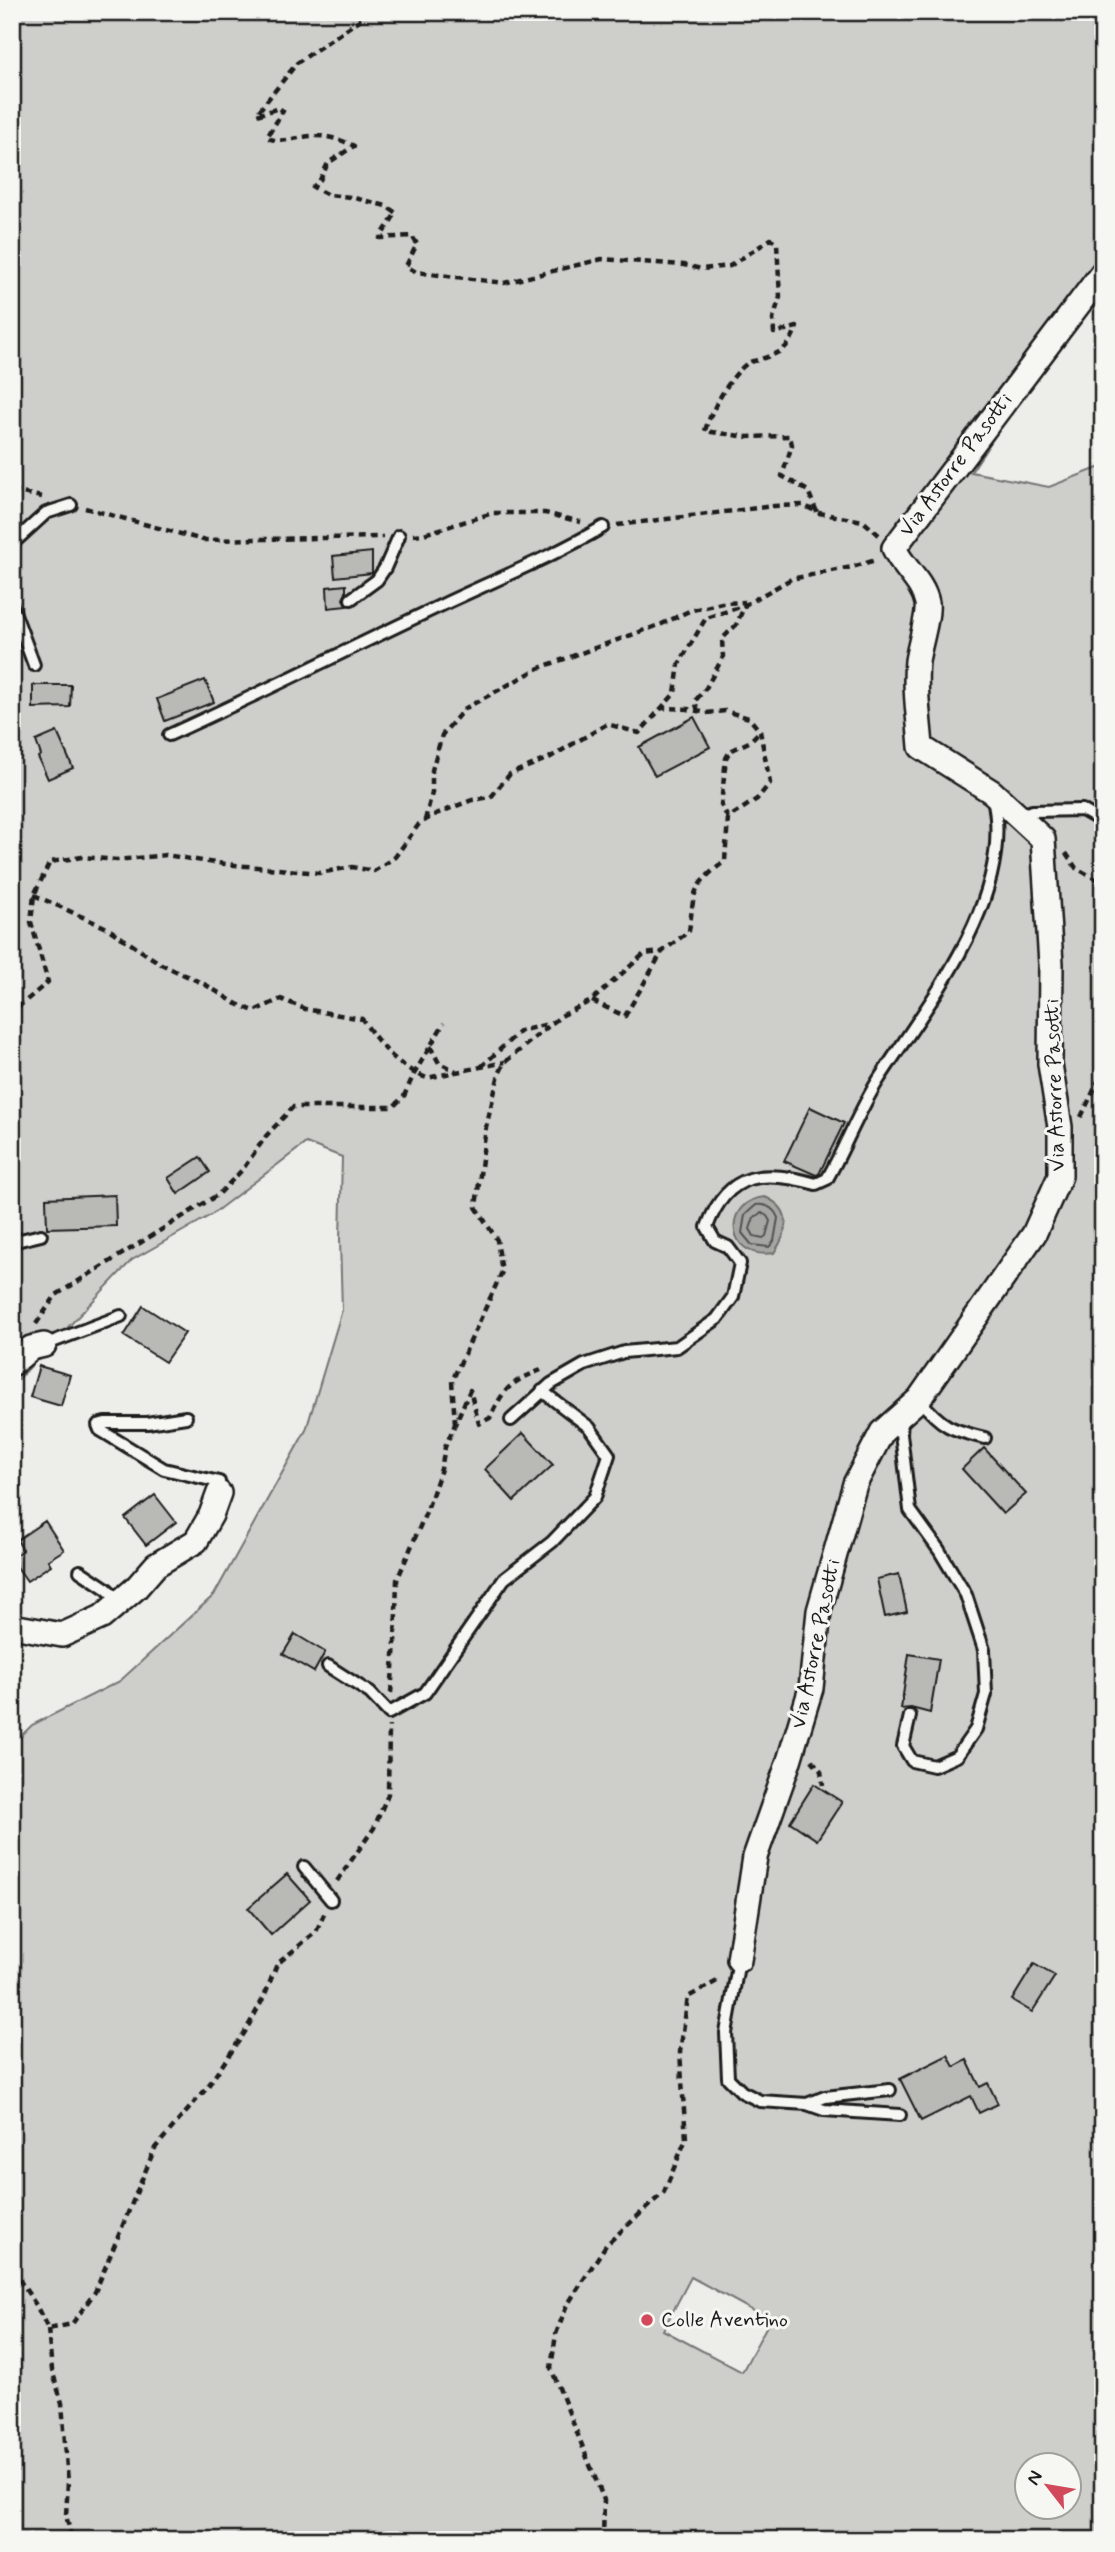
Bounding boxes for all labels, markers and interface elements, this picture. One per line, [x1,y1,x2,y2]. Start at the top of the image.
street label: Via Astorre Pasotti [893,387,1019,542]
street label: Via Astorre Pasotti [1038,998,1072,1172]
street label: Via Astorre Pasotti [784,1556,848,1731]
place label: Colle Aventino [661,2306,788,2334]
marker: Colle Aventino [639,2312,655,2328]
north arrow [1014,2450,1084,2520]
text: N [1021,2466,1049,2490]

